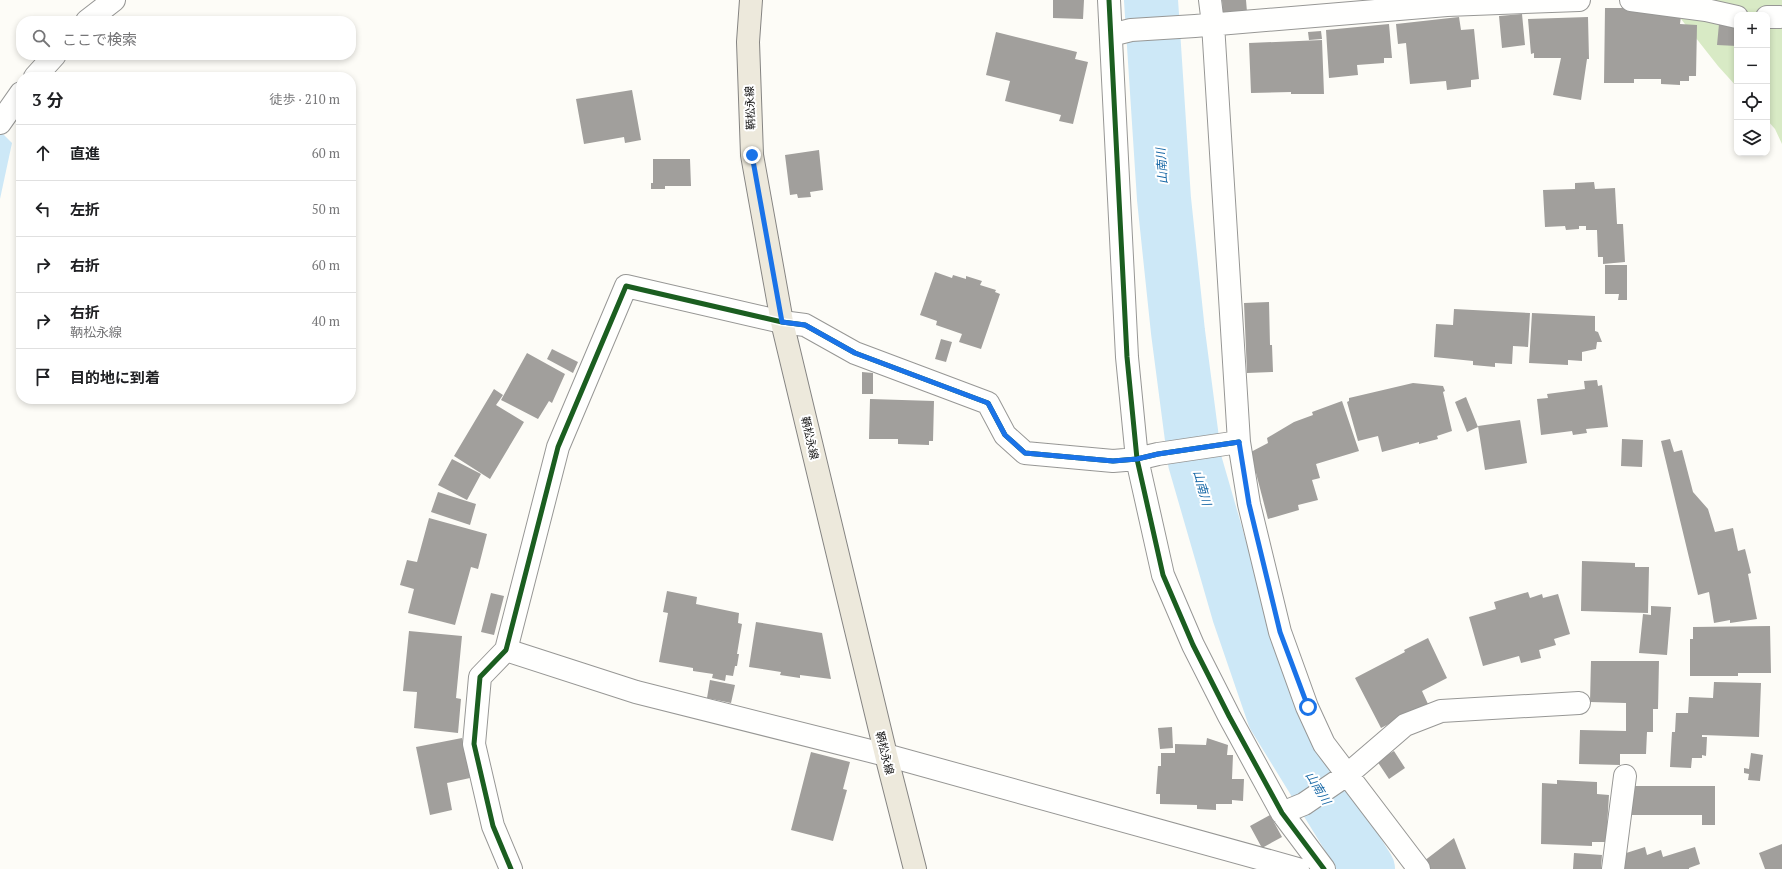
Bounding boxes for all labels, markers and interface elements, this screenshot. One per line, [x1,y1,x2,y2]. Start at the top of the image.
map controls [1734,12,1770,156]
button: + [1734,12,1770,48]
search box [16,16,356,60]
icon: search [30,27,52,49]
text: ここで検索 [62,29,137,49]
button: − [1734,48,1770,84]
button: locate [1734,84,1770,120]
street label: 鞆松永線 [742,86,758,130]
text: 3 分 [32,88,63,111]
text: 徒歩 · 210 m [269,90,340,108]
button: layers [1734,120,1770,156]
icon: ahead [32,142,54,164]
text: 直進 [70,143,100,163]
text: 60 m [312,144,340,162]
route end [743,146,761,164]
water label: 山南川 [1153,146,1170,185]
icon: left [32,198,54,220]
text: 左折 [70,199,100,219]
text: 50 m [312,200,340,218]
icon: right [32,254,54,276]
text: 右折 [70,255,100,275]
text: 60 m [312,256,340,274]
text: 右折 [70,302,100,322]
icon: right [32,310,54,332]
text: 40 m [312,312,340,330]
text: 鞆松永線 [70,323,122,341]
icon: arrive [32,366,54,388]
text: 目的地に到着 [70,367,160,387]
street label: 鞆松永線 [798,415,822,461]
water label: 山南川 [1190,468,1215,509]
route start [1299,698,1317,716]
street label: 鞆松永線 [873,730,897,776]
water label: 山南川 [1303,768,1335,809]

